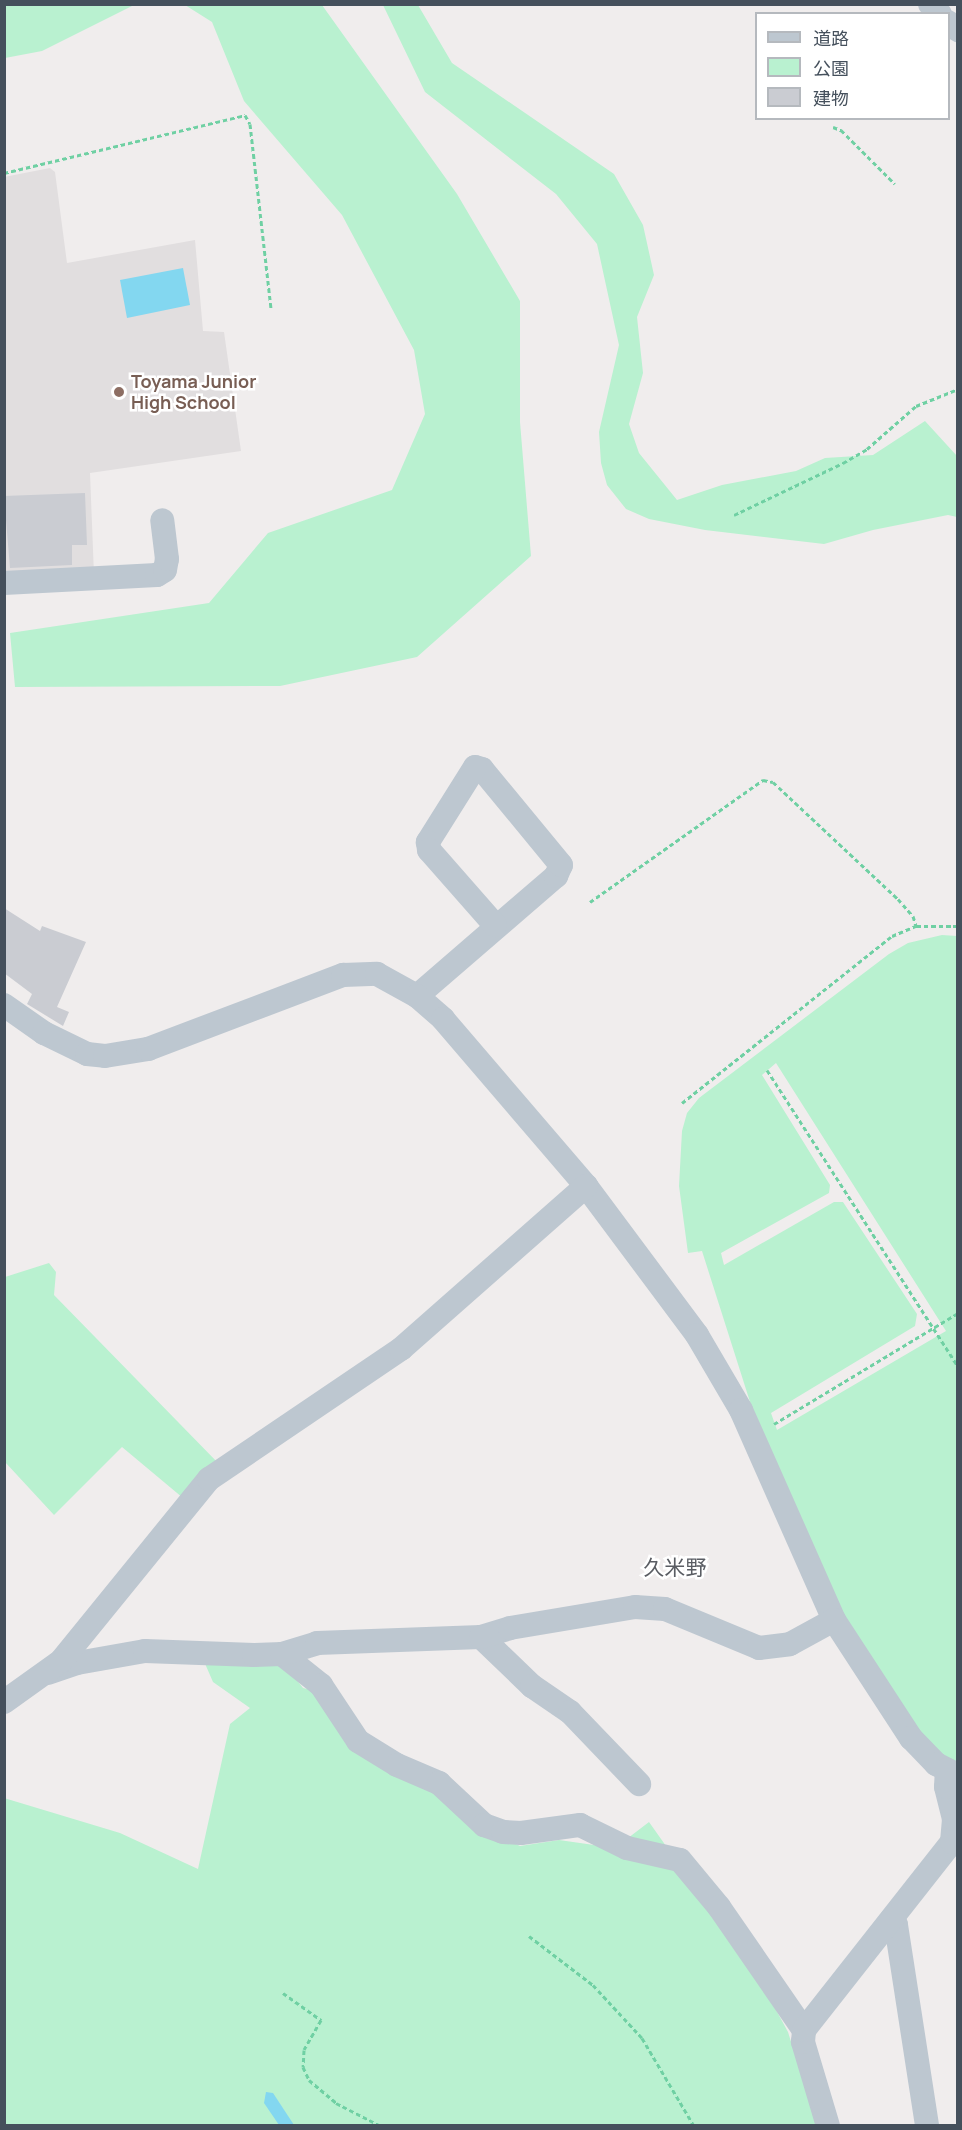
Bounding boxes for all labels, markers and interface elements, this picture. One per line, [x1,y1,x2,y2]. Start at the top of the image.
legend [755,12,950,120]
text: 道路 [813,26,849,50]
text: 公園 [813,56,849,80]
text: 建物 [813,86,849,110]
place label: Toyama Junior High School [131,371,256,413]
marker: Toyama Junior High School [112,385,126,399]
district label: 久米野 [644,1554,706,1580]

